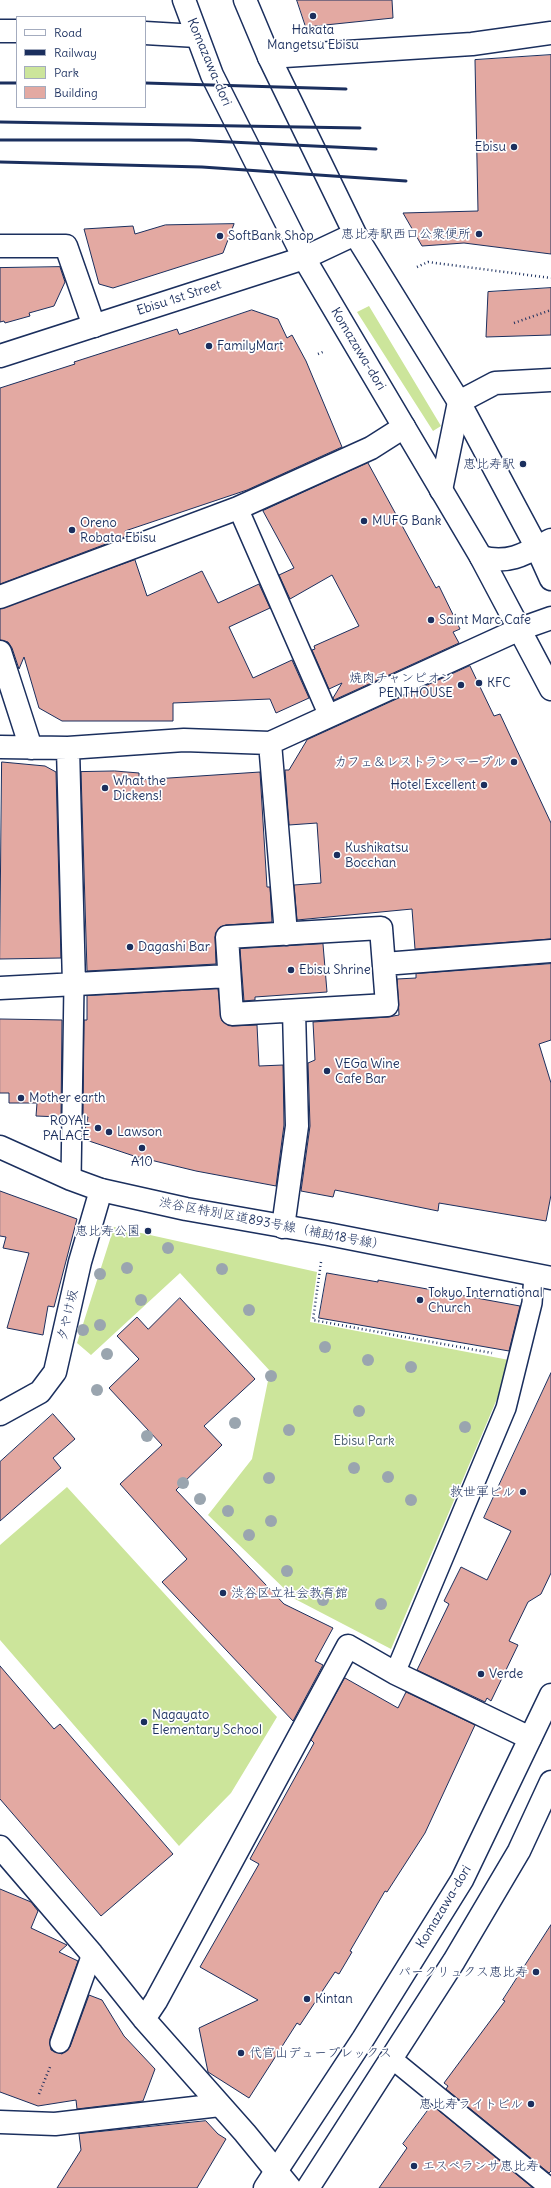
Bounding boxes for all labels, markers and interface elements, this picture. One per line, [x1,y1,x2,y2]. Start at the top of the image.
marker: Hakata Mangetsu Ebisu [308,11,318,21]
legend [16,16,146,108]
street label: Komazawa-dori [184,16,234,108]
place label: Hakata Mangetsu Ebisu [267,22,359,53]
text: Road [54,25,82,40]
text: Railway [54,45,97,60]
text: Park [54,65,79,80]
text: Building [54,85,98,100]
place label: Ebisu [475,139,506,155]
marker: Ebisu [509,142,519,152]
place label: 恵比寿駅西口公衆便所 [341,226,471,242]
place label: SoftBank Shop [228,228,314,244]
marker: 恵比寿駅西口公衆便所 [474,229,484,239]
marker: SoftBank Shop [215,231,225,241]
street label: Ebisu 1st Street [135,277,223,319]
street label: Komazawa-dori [327,305,389,393]
place label: FamilyMart [217,338,283,354]
marker: FamilyMart [204,341,214,351]
place label: 恵比寿駅 [463,456,515,472]
marker: 恵比寿駅 [518,459,528,469]
place label: MUFG Bank [372,513,441,529]
place label: Oreno Robata Ebisu [80,515,156,546]
marker: MUFG Bank [359,516,369,526]
marker: Oreno Robata Ebisu [67,525,77,535]
place label: Saint Marc Cafe [439,612,531,628]
marker: Saint Marc Cafe [426,615,436,625]
place label: 焼肉チャンピオン PENTHOUSE [349,670,453,701]
place label: KFC [487,675,511,691]
marker: KFC [474,678,484,688]
marker: 焼肉チャンピオン PENTHOUSE [456,680,466,690]
place label: カフェ＆レストラン マーブル [334,754,506,770]
marker: カフェ＆レストラン マーブル [509,757,519,767]
place label: What the Dickens! [113,773,166,804]
place label: Hotel Excellent [390,777,476,793]
marker: Hotel Excellent [479,780,489,790]
marker: What the Dickens! [100,783,110,793]
place label: Kushikatsu Bocchan [345,840,409,871]
marker: Kushikatsu Bocchan [332,850,342,860]
place label: Dagashi Bar [138,939,210,955]
marker: Dagashi Bar [125,942,135,952]
place label: Ebisu Shrine [299,962,371,978]
marker: Ebisu Shrine [286,965,296,975]
place label: VEGa Wine Cafe Bar [335,1056,400,1087]
marker: VEGa Wine Cafe Bar [322,1066,332,1076]
place label: Mother earth [29,1090,106,1106]
marker: Mother earth [16,1093,26,1103]
place label: ROYAL PALACE [43,1113,90,1144]
marker: ROYAL PALACE [93,1123,103,1133]
place label: Lawson [117,1124,162,1140]
marker: Lawson [104,1127,114,1137]
marker: A10 [137,1143,147,1153]
place label: A10 [131,1154,153,1170]
street label: 渋谷区特別区道893号線（補助18号線） [158,1194,386,1254]
place label: 恵比寿公園 [75,1223,140,1239]
marker: 恵比寿公園 [143,1226,153,1236]
place label: Tokyo International Church [428,1285,543,1316]
street label: 夕やけ坂 [55,1288,81,1342]
marker: Tokyo International Church [415,1295,425,1305]
park label: Ebisu Park [333,1433,395,1449]
place label: 救世軍ビル [450,1484,515,1500]
marker: 救世軍ビル [518,1487,528,1497]
place label: 渋谷区立社会教育館 [231,1585,348,1601]
marker: 渋谷区立社会教育館 [218,1588,228,1598]
place label: Verde [489,1666,523,1682]
marker: Verde [476,1669,486,1679]
place label: Nagayato Elementary School [152,1707,262,1738]
marker: Nagayato Elementary School [139,1717,149,1727]
street label: Komazawa-dori [413,1863,475,1951]
place label: パークリュクス恵比寿 [398,1964,528,1980]
marker: パークリュクス恵比寿 [531,1967,541,1977]
place label: Kintan [315,1991,353,2007]
marker: Kintan [302,1994,312,2004]
place label: 代官山デュープレックス [249,2045,392,2061]
marker: 代官山デュープレックス [236,2048,246,2058]
place label: 恵比寿ライトビル [419,2096,523,2112]
marker: 恵比寿ライトビル [526,2099,536,2109]
place label: エスペランサ恵比寿 [422,2158,539,2174]
marker: エスペランサ恵比寿 [409,2161,419,2171]

